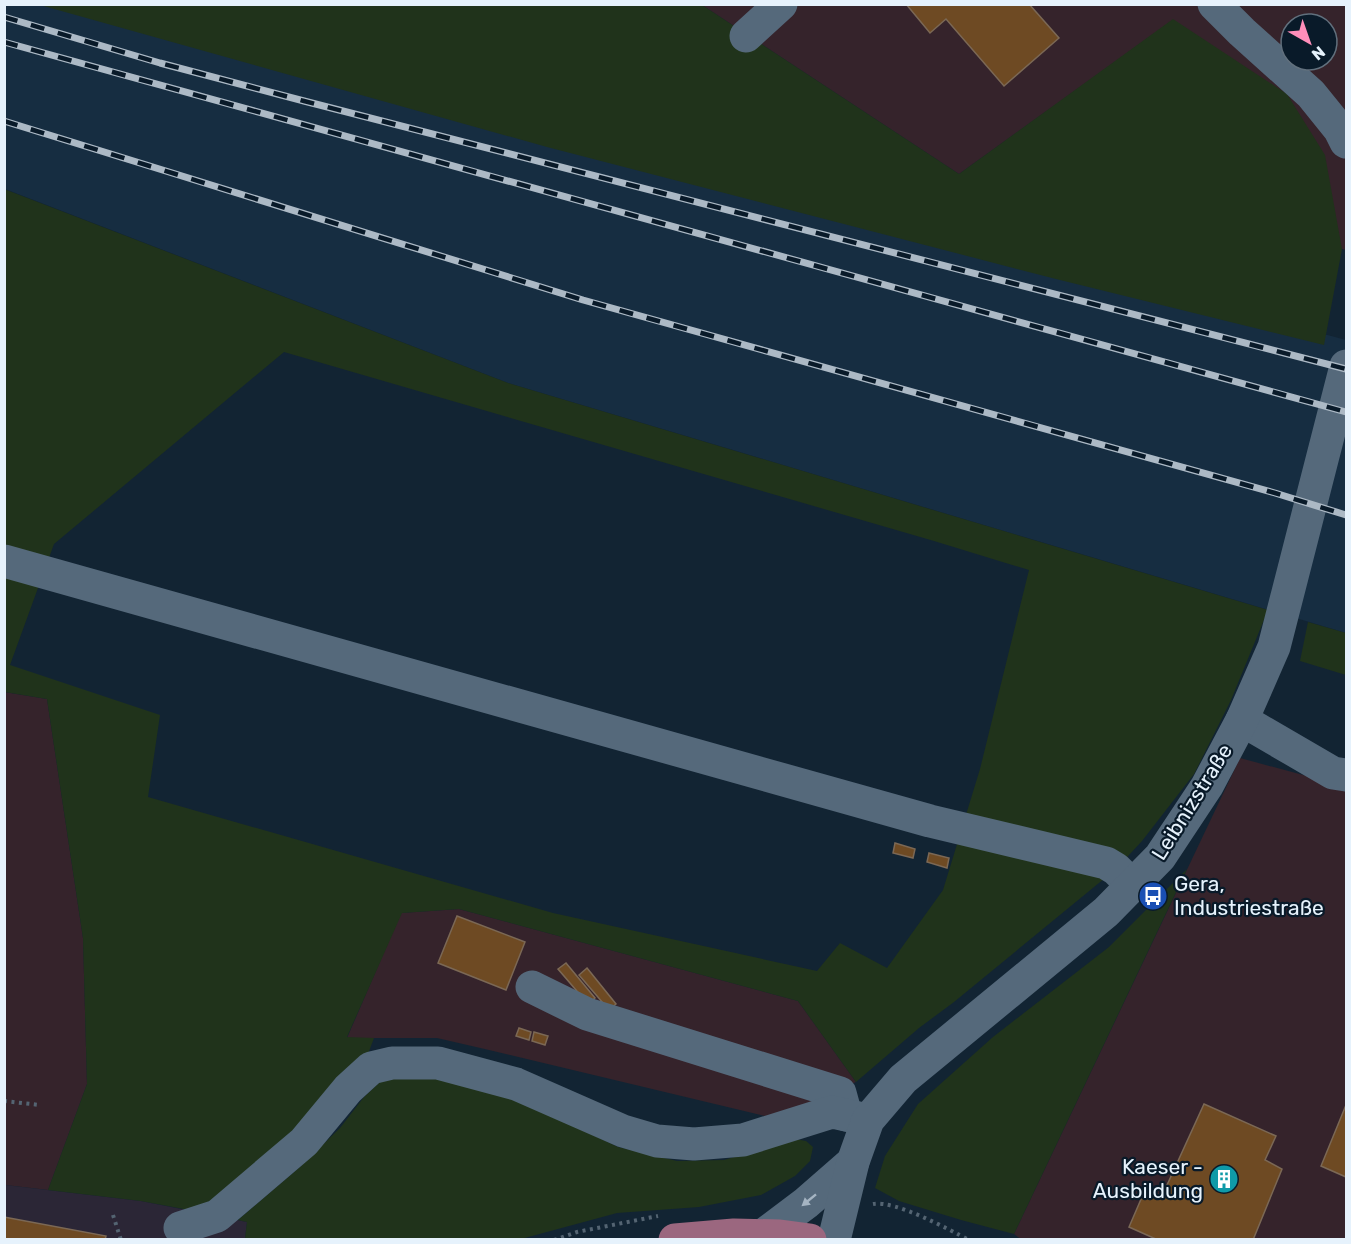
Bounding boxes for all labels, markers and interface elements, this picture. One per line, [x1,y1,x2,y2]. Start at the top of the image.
north arrow [1279,12,1339,72]
text: N [1308,42,1329,64]
street label: Leibnizstraße [1146,739,1237,864]
place label: Gera, Industriestraße [1174,871,1324,920]
bus stop icon: Gera, Industriestraße [1137,880,1169,912]
place label: Kaeser - Ausbildung [1093,1154,1203,1203]
building icon: Kaeser - Ausbildung [1208,1163,1240,1195]
one-way arrow [802,1193,817,1206]

